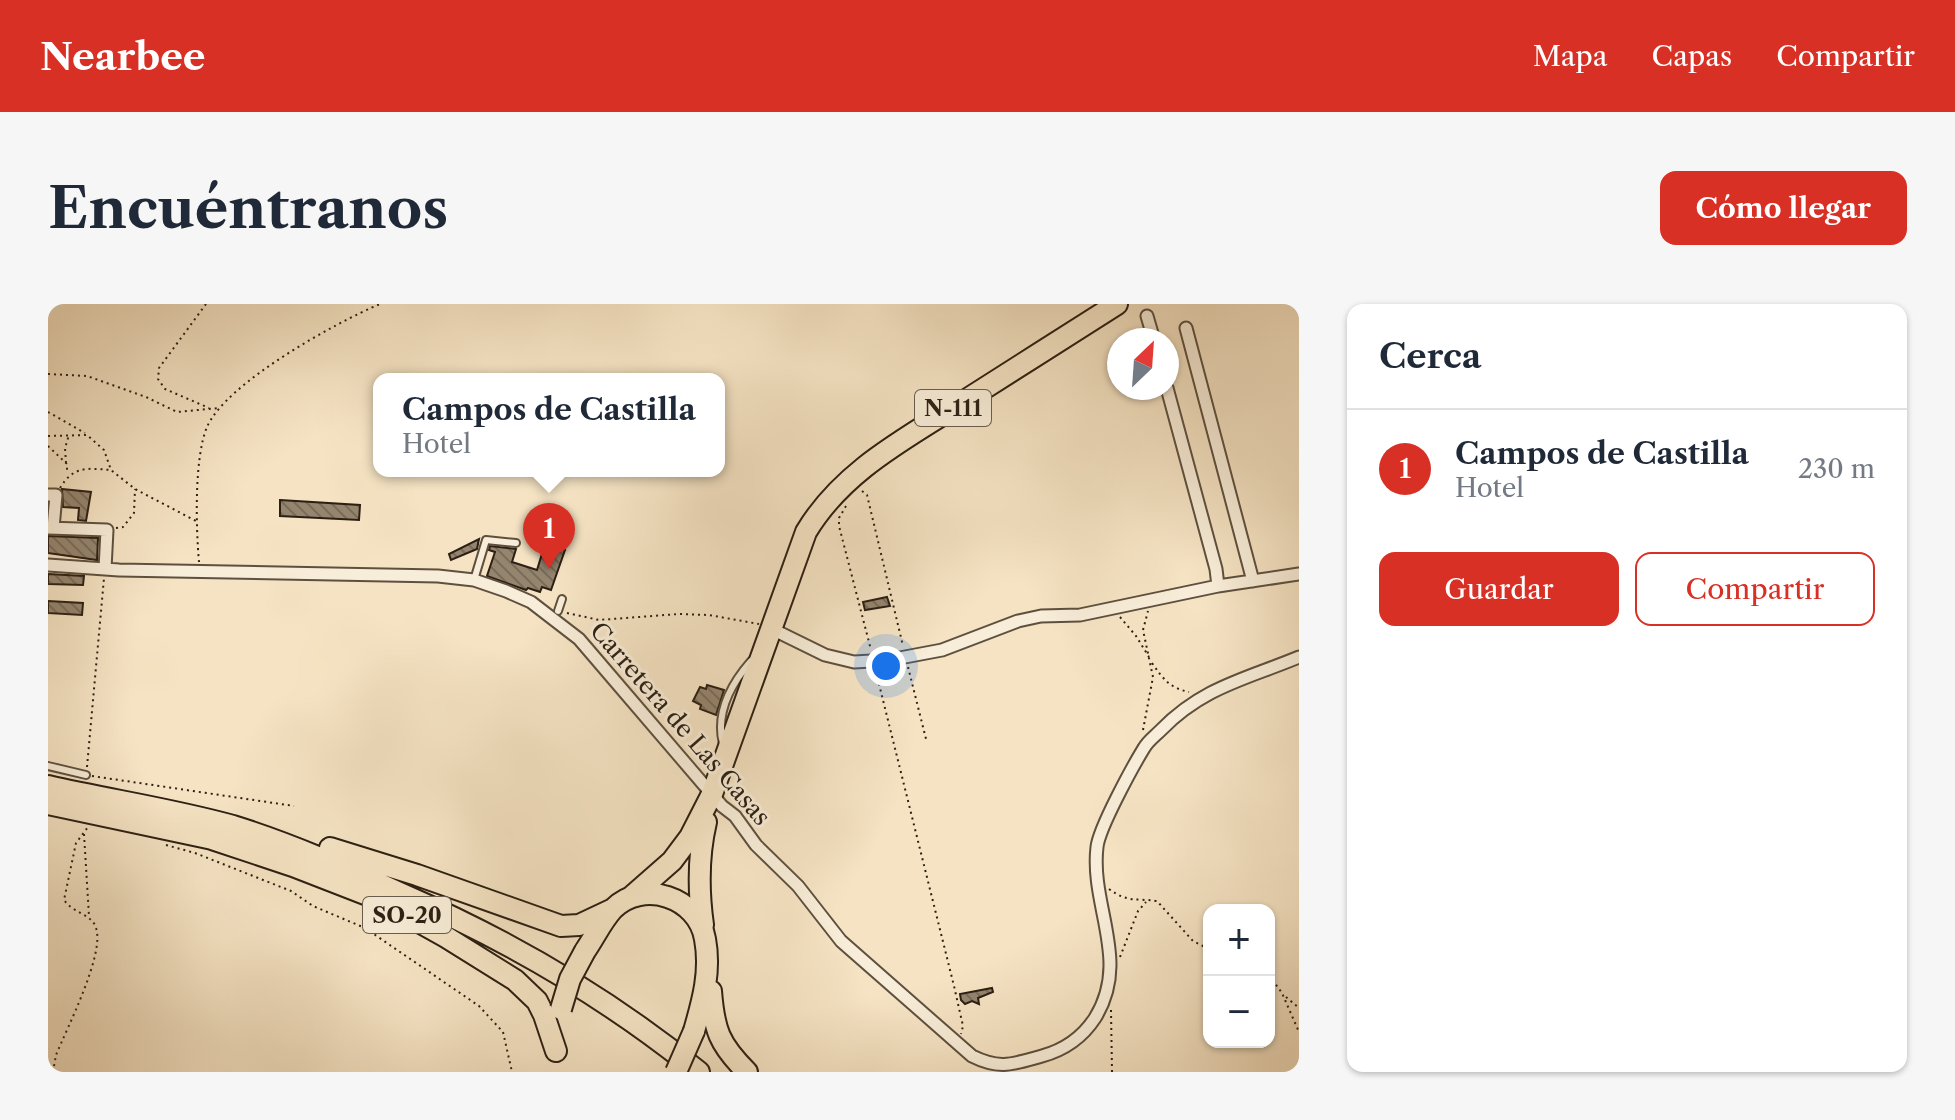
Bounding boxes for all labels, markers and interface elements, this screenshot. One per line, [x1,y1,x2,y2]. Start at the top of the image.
text: Nearbee [40,33,206,80]
text: Mapa [1533,39,1608,73]
text: Capas [1652,39,1732,73]
text: Compartir [1776,39,1915,73]
button: Cómo llegar [1660,171,1907,245]
text: Encuéntranos [48,174,448,243]
north arrow [1107,328,1179,400]
text: Cerca [1379,335,1481,377]
popup [373,373,725,477]
road number: N-111 [915,390,991,426]
text: Campos de Castilla [402,391,696,428]
text: Hotel [402,428,471,460]
text: Campos de Castilla [1455,435,1749,472]
text: 1 [1399,453,1411,485]
text: 230 m [1798,453,1875,485]
text: Hotel [1455,472,1524,504]
pin: 1 [523,503,575,569]
button: Guardar [1379,552,1619,626]
button: Compartir [1635,552,1875,626]
street label: Carretera de Las Casas [584,616,776,831]
your location [866,646,906,686]
road number: SO-20 [363,897,451,933]
map controls [1203,904,1275,1048]
button: + [1203,904,1275,976]
button: − [1203,976,1275,1048]

